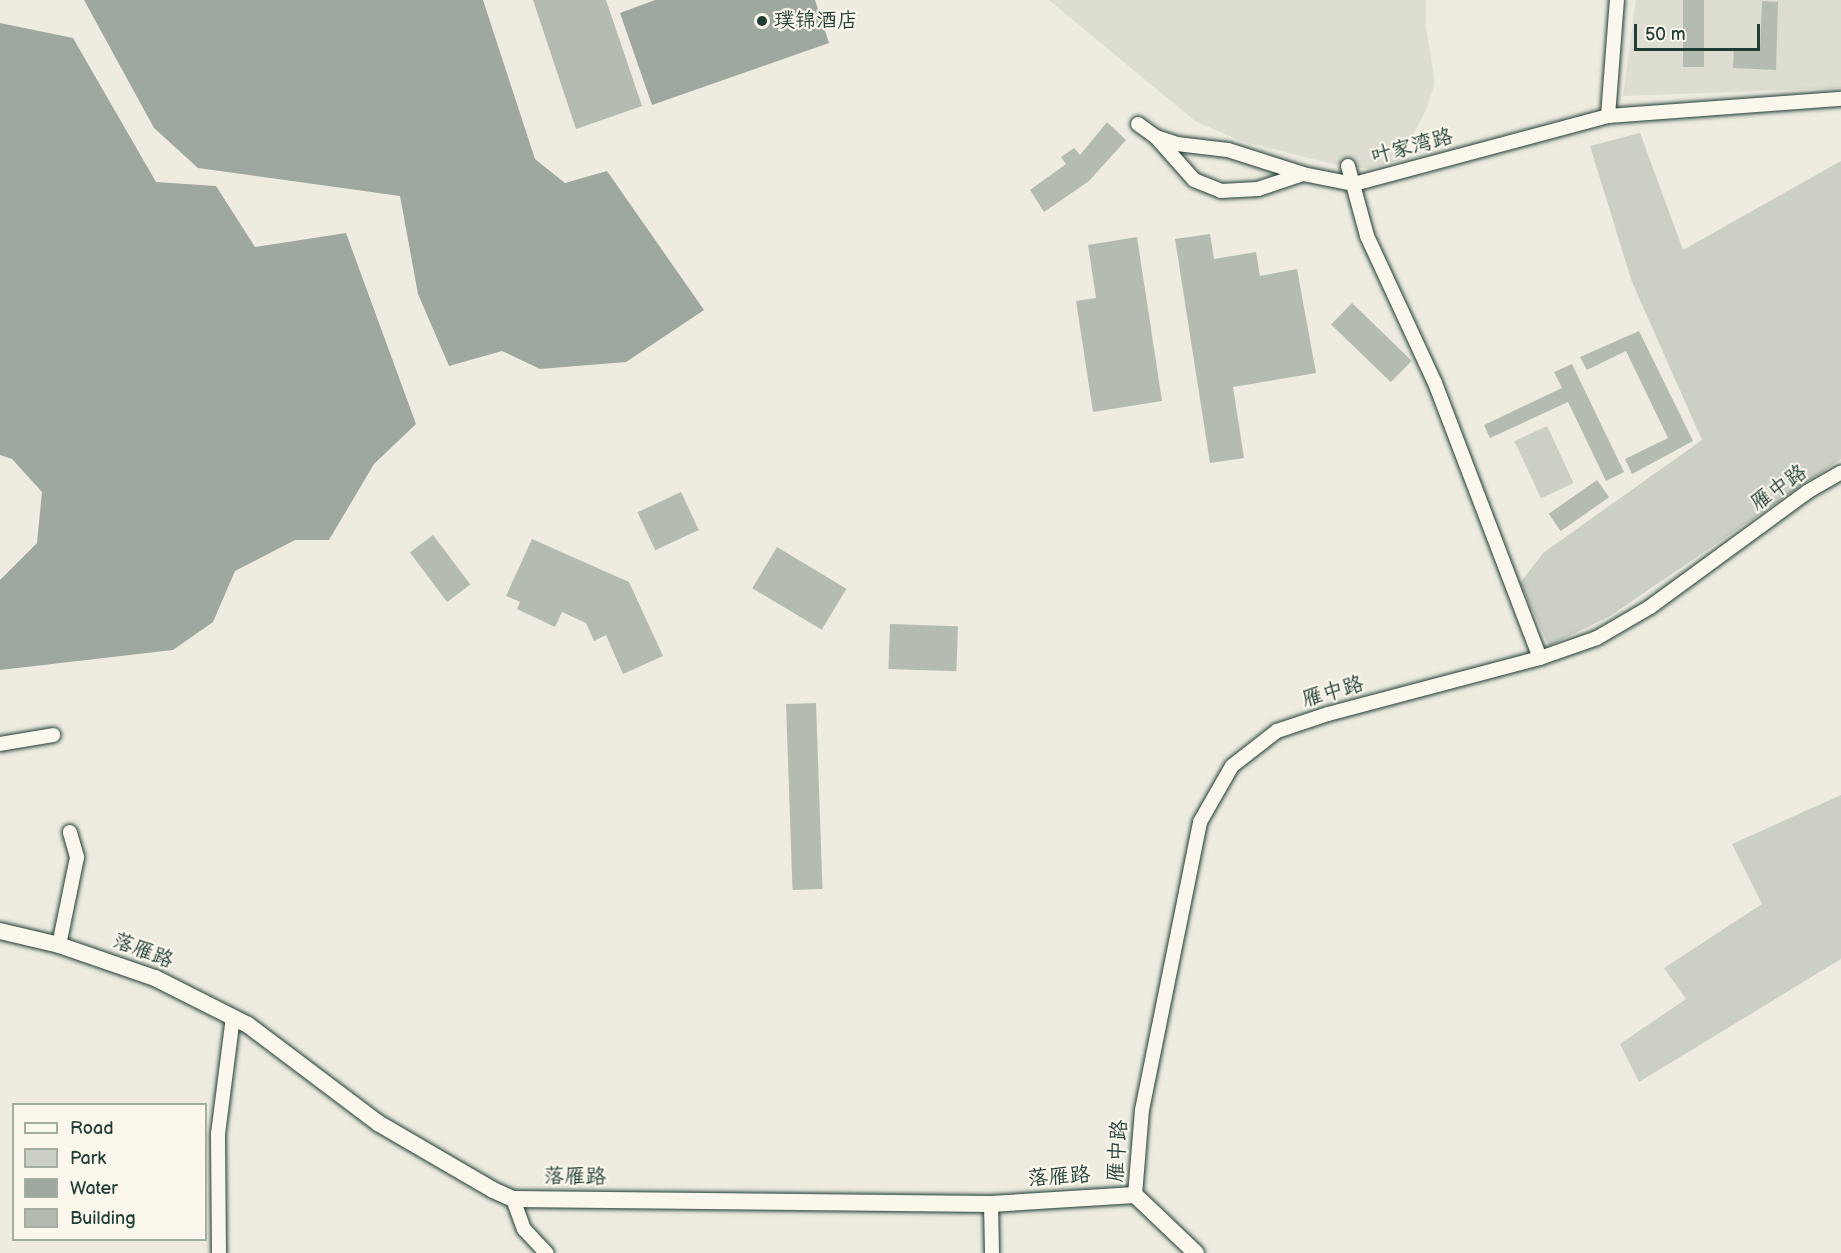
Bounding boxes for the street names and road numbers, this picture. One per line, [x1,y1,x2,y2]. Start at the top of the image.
street label: 叶家湾路 [1368,124,1456,170]
street label: 雁中路 [1746,460,1812,516]
street label: 雁中路 [1299,671,1367,713]
street label: 落雁路 [109,928,177,974]
street label: 雁中路 [1103,1119,1133,1183]
street label: 落雁路 [1027,1162,1091,1192]
street label: 落雁路 [543,1164,607,1190]

